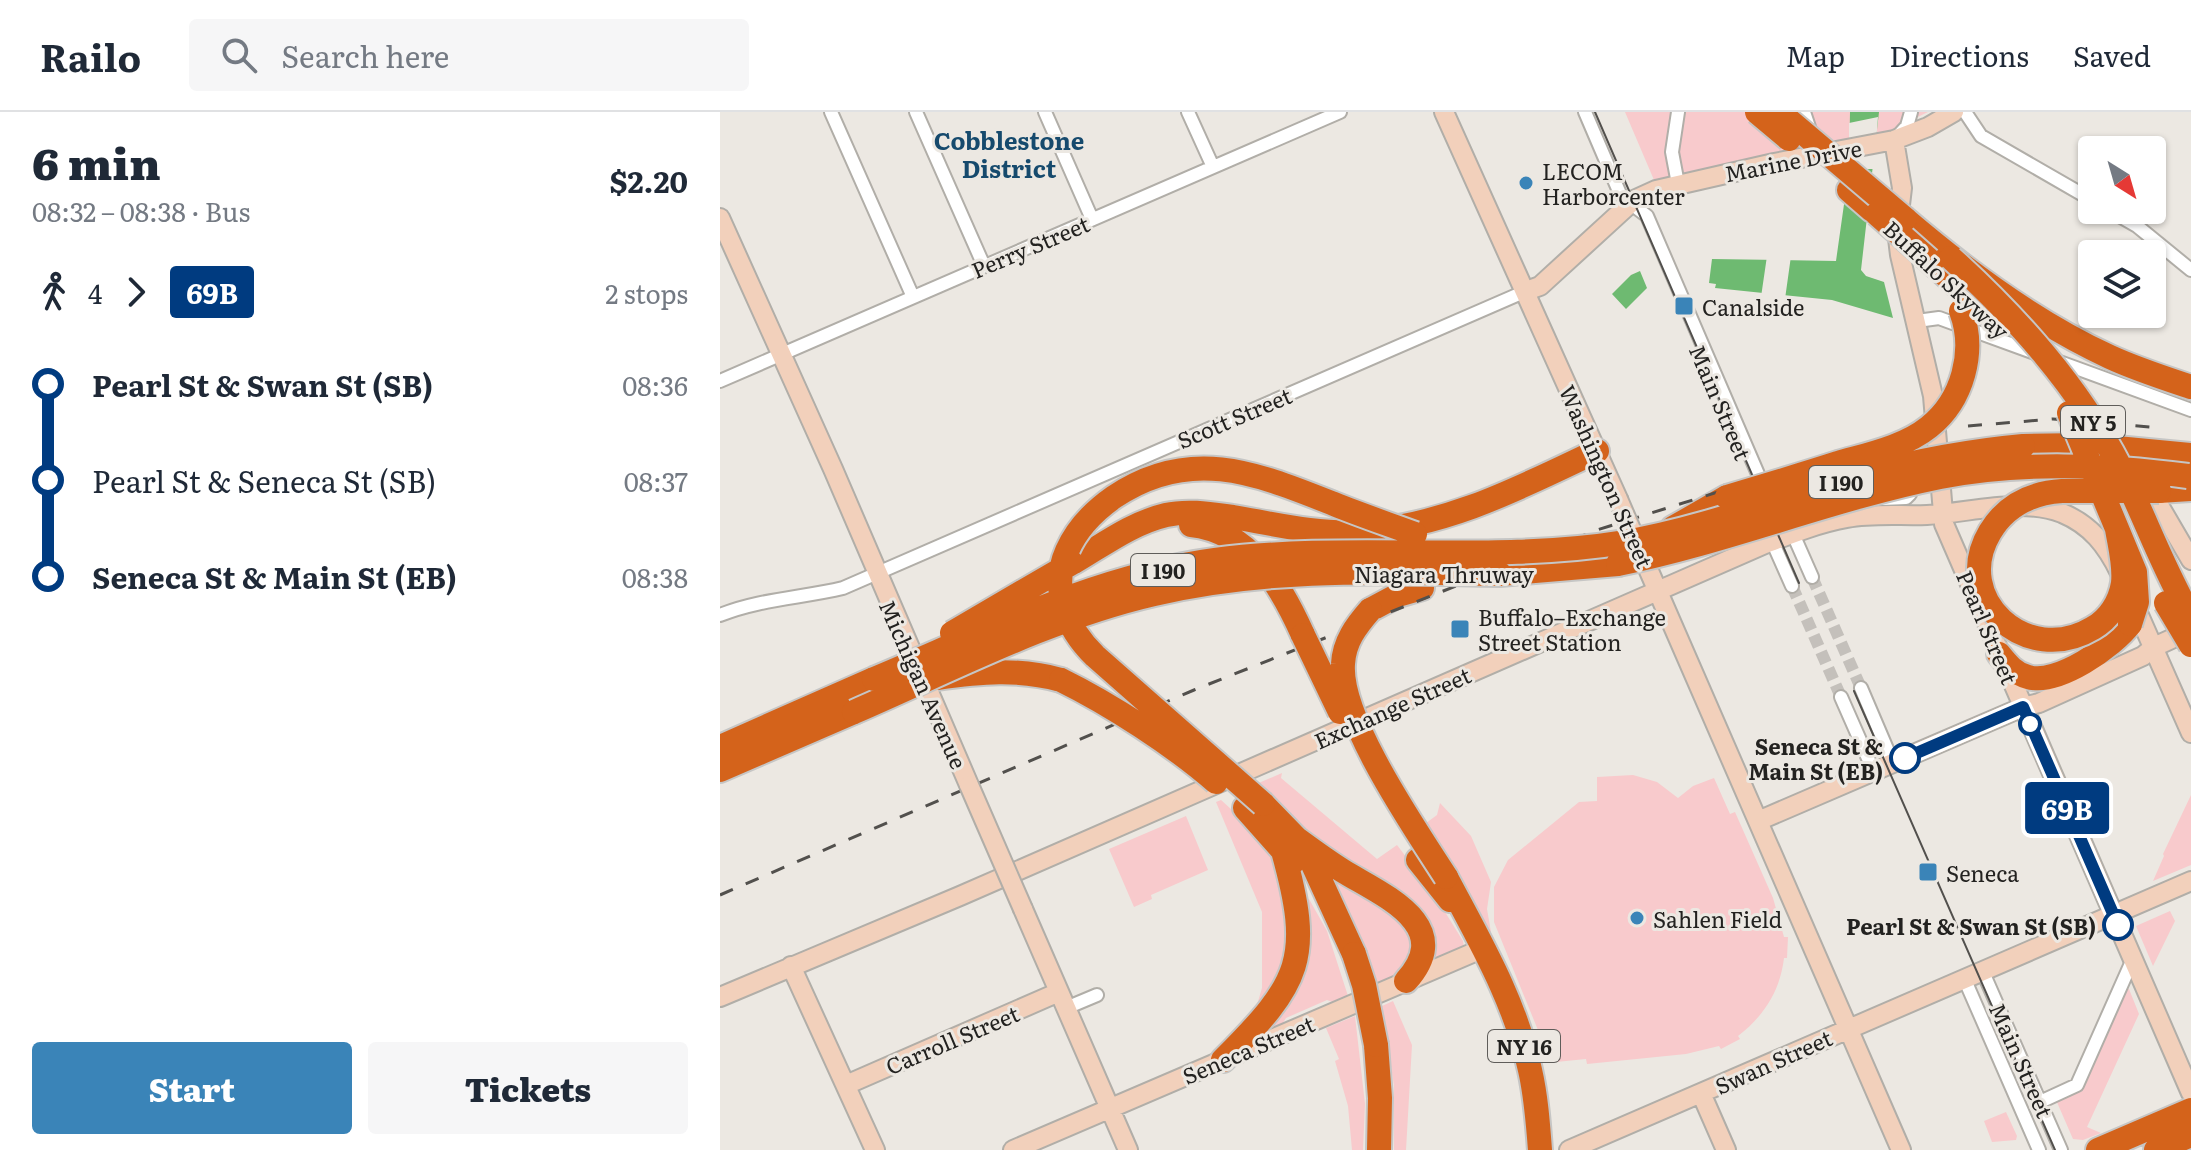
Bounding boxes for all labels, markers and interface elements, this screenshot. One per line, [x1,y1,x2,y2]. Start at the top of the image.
search box [189,19,749,91]
text: Railo [40,27,141,84]
icon: search [217,33,261,77]
text: Search here [281,33,449,77]
text: Map [1786,34,1845,76]
text: Directions [1889,34,2029,76]
text: Saved [2073,34,2151,76]
district label: Cobblestone District [934,122,1084,185]
text: 6 min [32,128,161,194]
street label: Marine Drive [1722,131,1864,189]
north arrow [2078,136,2166,224]
map controls [2078,136,2166,328]
place label: LECOM Harborcenter [1542,154,1685,212]
text: $2.20 [610,158,688,202]
marker: LECOM Harborcenter [1517,174,1535,192]
text: 08:32 – 08:38 · Bus [32,191,250,230]
street label: Perry Street [966,206,1094,286]
street label: Buffalo Skyway [1877,212,2018,346]
button: layers [2078,240,2166,328]
icon: walk [32,270,76,314]
icon: forward [114,270,158,314]
text: 69B [186,271,238,313]
text: 4 [88,273,102,312]
text: 2 stops [605,273,688,312]
place label: Canalside [1702,290,1805,323]
marker: Canalside [1673,295,1695,317]
street label: Main Street [1682,339,1760,465]
text: Pearl St & Swan St (SB) [92,362,433,406]
text: 08:36 [622,365,688,404]
street label: Scott Street [1172,378,1297,456]
street label: Washington Street [1552,379,1662,573]
road number: NY 5 [2061,406,2125,438]
text: Pearl St & Seneca St (SB) [92,458,436,502]
text: 08:37 [624,461,688,500]
road number: I 190 [1809,466,1873,498]
text: Seneca St & Main St (EB) [92,554,457,598]
road number: I 190 [1131,554,1195,586]
text: 08:38 [622,557,688,596]
street label: Niagara Thruway [1354,557,1534,590]
street label: Pearl Street [1949,565,2027,689]
street label: Michigan Avenue [872,594,976,774]
place label: Buffalo–Exchange Street Station [1478,600,1666,658]
marker: Buffalo–Exchange Street Station [1449,618,1471,640]
street label: Exchange Street [1308,658,1476,756]
unlabelled marker [2019,713,2041,735]
place label: Seneca St & Main St (EB) [1748,729,1883,787]
marker: Seneca St & Main St (EB) [1890,743,1920,773]
line badge: 69B [2021,782,2113,834]
text: 69B [2041,787,2093,829]
place label: Seneca [1946,856,2019,889]
marker: Seneca [1917,861,1939,883]
place label: Sahlen Field [1653,902,1782,935]
marker: Sahlen Field [1628,909,1646,927]
place label: Pearl St & Swan St (SB) [1846,909,2096,942]
marker: Pearl St & Swan St (SB) [2103,910,2133,940]
street label: Carroll Street [880,996,1024,1082]
street label: Main Street [1982,997,2062,1123]
street label: Seneca Street [1177,1006,1319,1092]
street label: Swan Street [1709,1020,1837,1102]
road number: NY 16 [1488,1030,1560,1062]
button: Start [32,1042,352,1134]
button: Tickets [368,1042,688,1134]

